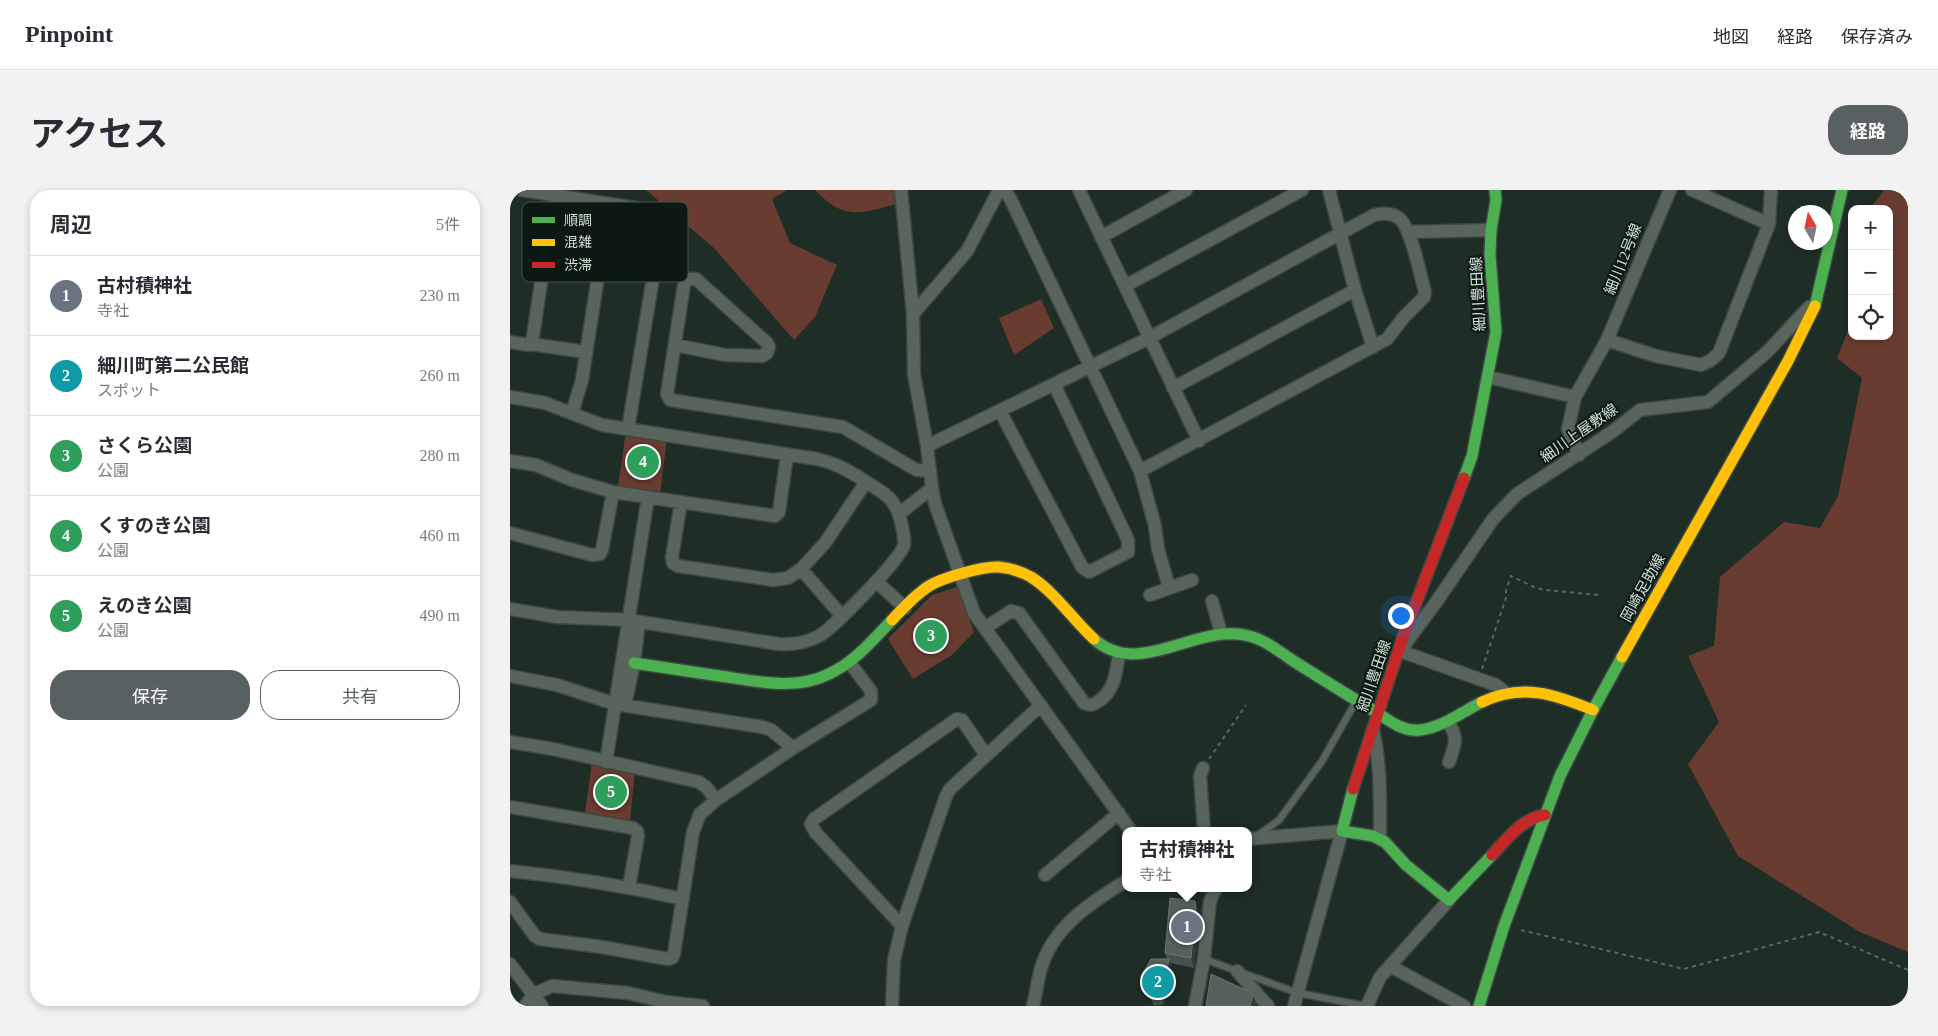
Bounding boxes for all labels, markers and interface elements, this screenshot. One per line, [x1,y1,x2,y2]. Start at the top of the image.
text: Pinpoint [25,21,113,47]
text: 地図 [1713,27,1749,47]
text: 経路 [1777,27,1813,47]
text: 保存済み [1841,27,1913,47]
button: 経路 [1828,105,1908,155]
text: アクセス [30,115,168,154]
legend [522,202,688,282]
north arrow [1788,205,1833,250]
map controls [1848,205,1893,340]
button: + [1848,205,1893,250]
text: 周辺 [50,213,92,237]
text: 順調 [564,213,592,228]
text: 5件 [436,216,460,233]
street label: 細川12号線 [1602,221,1644,297]
text: 混雑 [564,234,592,250]
button: − [1848,250,1893,295]
street label: 細川豊田線 [1468,256,1488,332]
text: 渋滞 [564,258,592,273]
text: 古村積神社 [97,275,192,296]
text: 1 [62,287,70,304]
text: 230 m [420,287,460,304]
button: locate [1848,295,1893,340]
text: 寺社 [97,302,129,319]
text: 細川町第二公民館 [97,355,249,376]
text: 2 [62,367,70,384]
text: 260 m [420,367,460,384]
text: スポット [97,382,161,399]
street label: 細川上屋敷線 [1537,400,1620,465]
text: さくら公園 [97,435,192,456]
pin: 4 [627,443,659,481]
text: 3 [62,447,70,464]
text: 280 m [420,447,460,464]
text: 公園 [97,462,129,479]
text: くすのき公園 [97,515,210,536]
text: 4 [62,527,70,544]
text: 460 m [420,527,460,544]
text: 公園 [97,542,129,559]
street label: 岡崎足助線 [1618,551,1668,625]
text: えのき公園 [97,595,191,616]
your location [1388,603,1414,629]
text: 5 [62,607,70,624]
text: 490 m [420,607,460,624]
pin: 3 [915,617,947,655]
text: 公園 [97,622,129,639]
street label: 細川豊田線 [1354,638,1394,714]
button: 保存 [50,670,250,720]
button: 共有 [260,670,460,720]
pin: 5 [595,773,627,811]
popup [1122,827,1252,892]
text: 古村積神社 [1139,839,1235,860]
text: 寺社 [1139,866,1172,883]
pin: 1 [1171,908,1203,946]
pin: 2 [1142,963,1174,1001]

